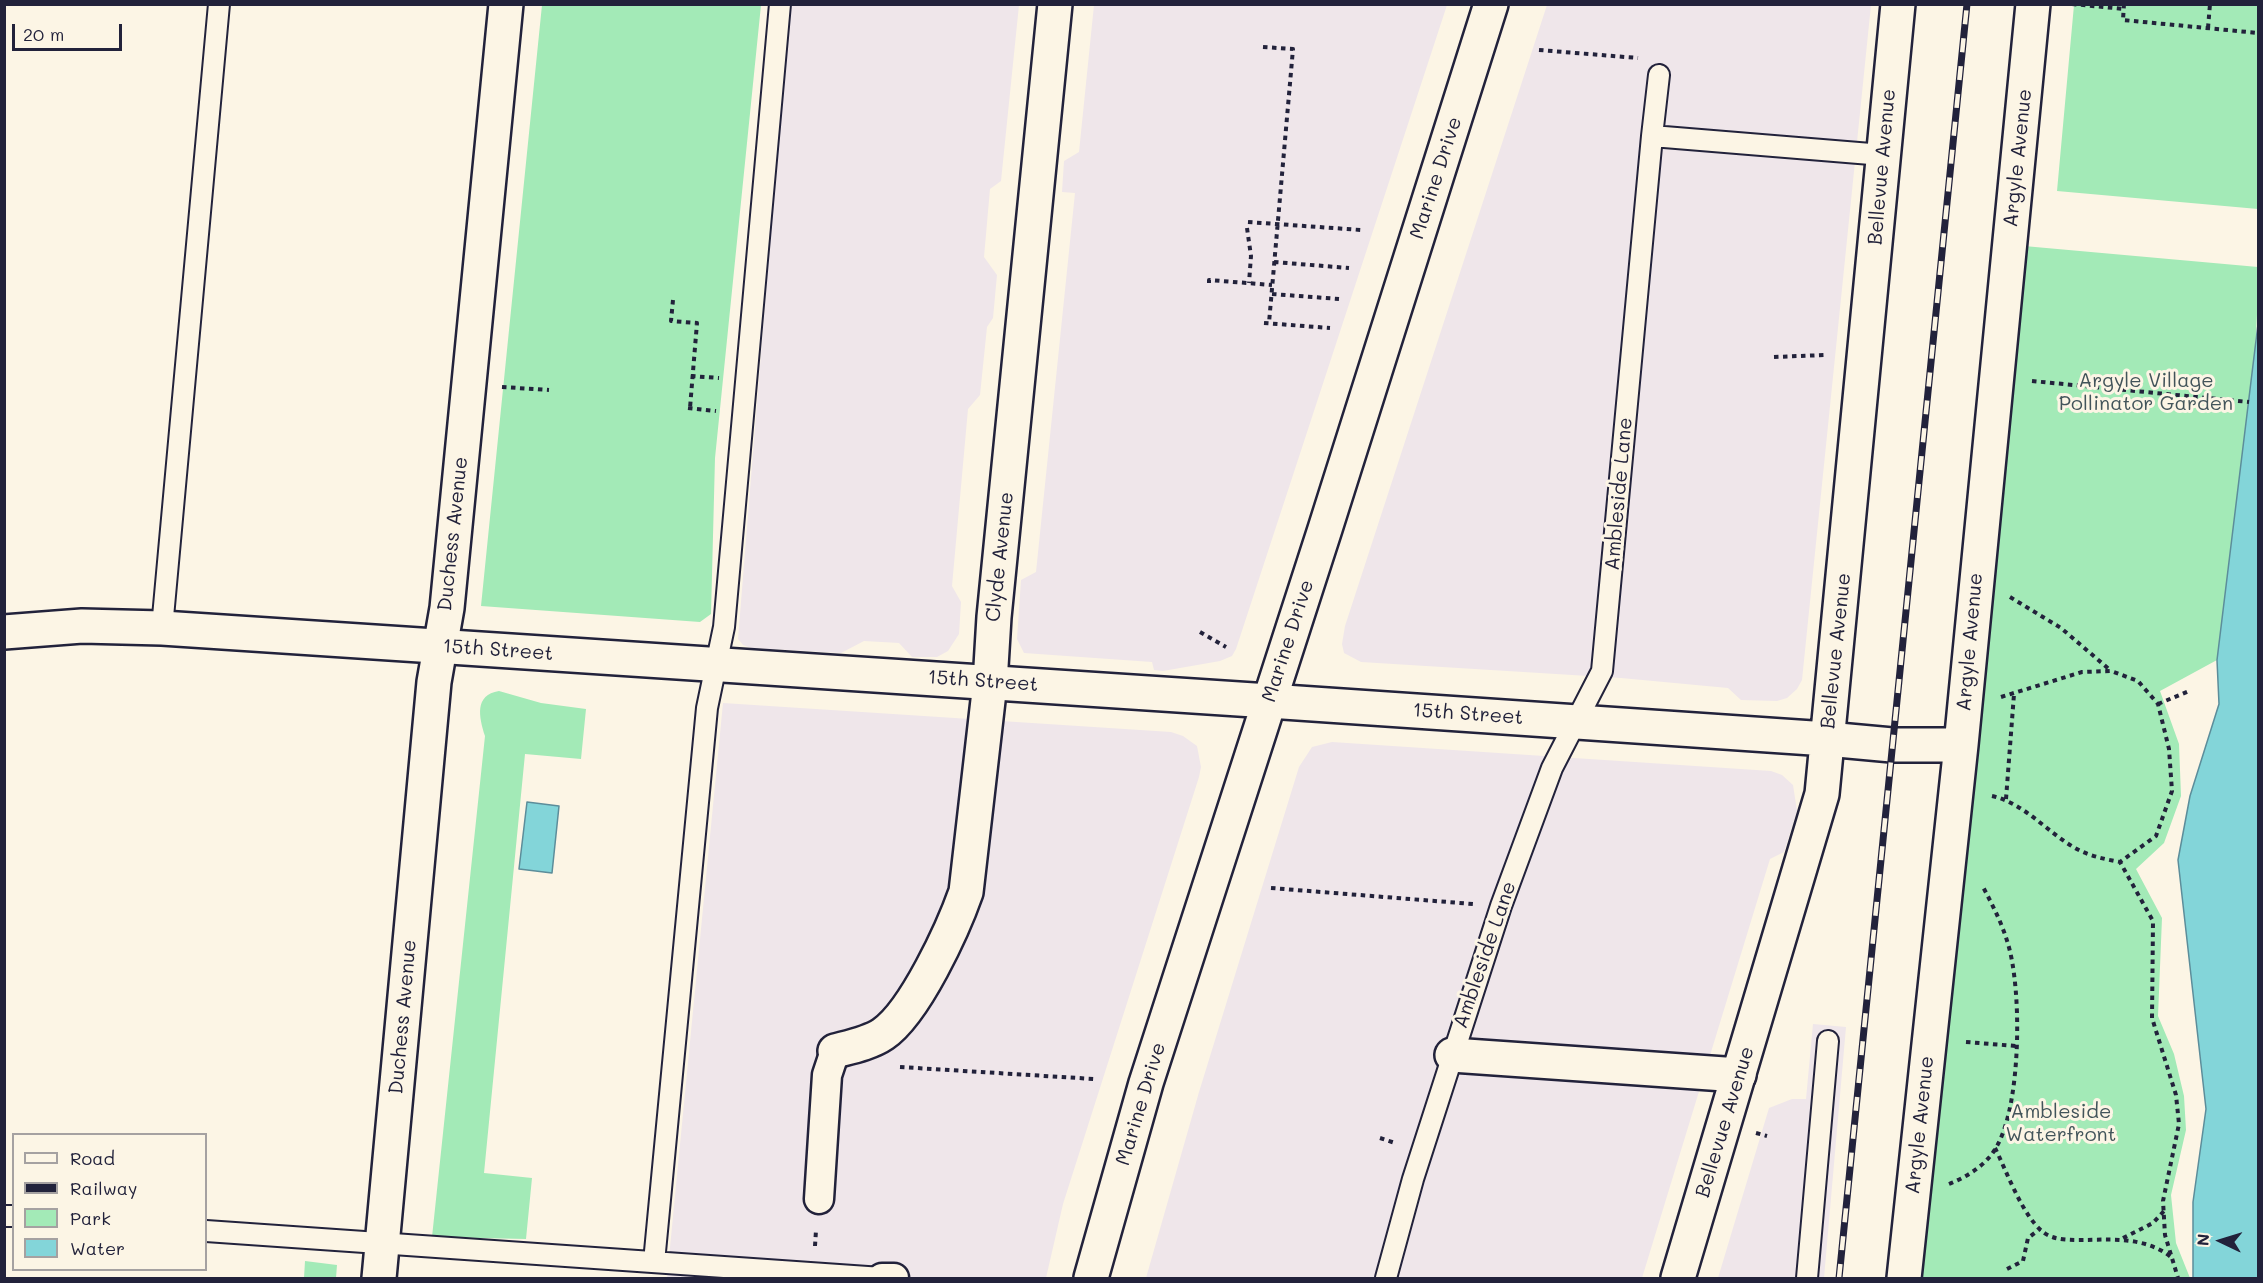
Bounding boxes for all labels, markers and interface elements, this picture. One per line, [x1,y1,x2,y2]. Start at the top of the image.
scale bar [15,12,124,50]
text: 20 m [23,22,64,46]
street label: Bellevue Avenue [1863,88,1901,246]
street label: Argyle Avenue [1999,88,2037,228]
street label: Marine Drive [1405,114,1467,242]
park label: Argyle Village Pollinator Garden [2059,369,2233,416]
street label: Ambleside Lane [1600,416,1638,572]
street label: Duchess Avenue [433,456,473,612]
street label: Clyde Avenue [981,491,1019,623]
street label: Bellevue Avenue [1816,572,1856,730]
street label: Argyle Avenue [1952,572,1988,712]
street label: Marine Drive [1257,577,1319,705]
street label: 15th Street [442,634,554,666]
street label: 15th Street [927,665,1039,697]
street label: 15th Street [1412,698,1524,730]
street label: Ambleside Lane [1449,878,1521,1032]
street label: Duchess Avenue [384,939,422,1095]
street label: Marine Drive [1111,1040,1171,1168]
street label: Bellevue Avenue [1691,1044,1759,1200]
street label: Argyle Avenue [1901,1055,1939,1195]
park label: Ambleside Waterfront [2006,1100,2116,1147]
legend [12,1133,207,1271]
text: Road [70,1146,115,1170]
text: Railway [70,1176,137,1200]
text: Park [70,1206,111,1230]
north arrow [2191,1211,2251,1271]
text: N [2192,1233,2213,1247]
text: Water [70,1236,125,1260]

